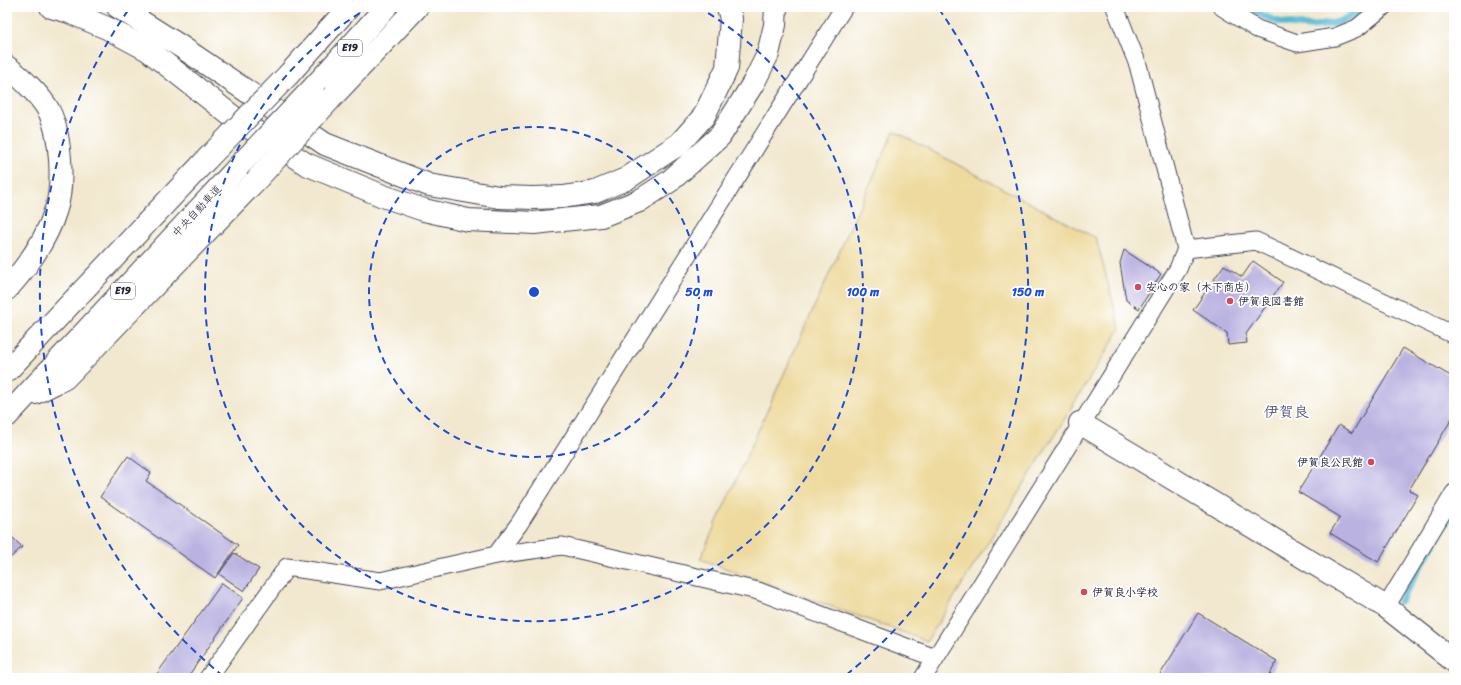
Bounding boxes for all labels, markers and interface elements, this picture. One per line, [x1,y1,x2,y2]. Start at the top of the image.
road number: E19 [338,40,362,56]
street label: 中央自動車道 [168,180,226,242]
place label: 安心の家（木下商店） [1146,278,1256,297]
text: 50 m [685,281,713,303]
text: 100 m [847,281,880,303]
text: 150 m [1012,281,1045,303]
marker: 安心の家（木下商店） [1133,282,1143,292]
road number: E19 [111,283,135,299]
centre of rings [527,285,541,299]
place label: 伊賀良図書館 [1238,292,1304,311]
marker: 伊賀良図書館 [1225,296,1235,306]
district label: 伊賀良 [1263,399,1309,425]
place label: 伊賀良公民館 [1297,453,1363,472]
marker: 伊賀良公民館 [1366,457,1376,467]
place label: 伊賀良小学校 [1092,583,1158,602]
marker: 伊賀良小学校 [1079,587,1089,597]

